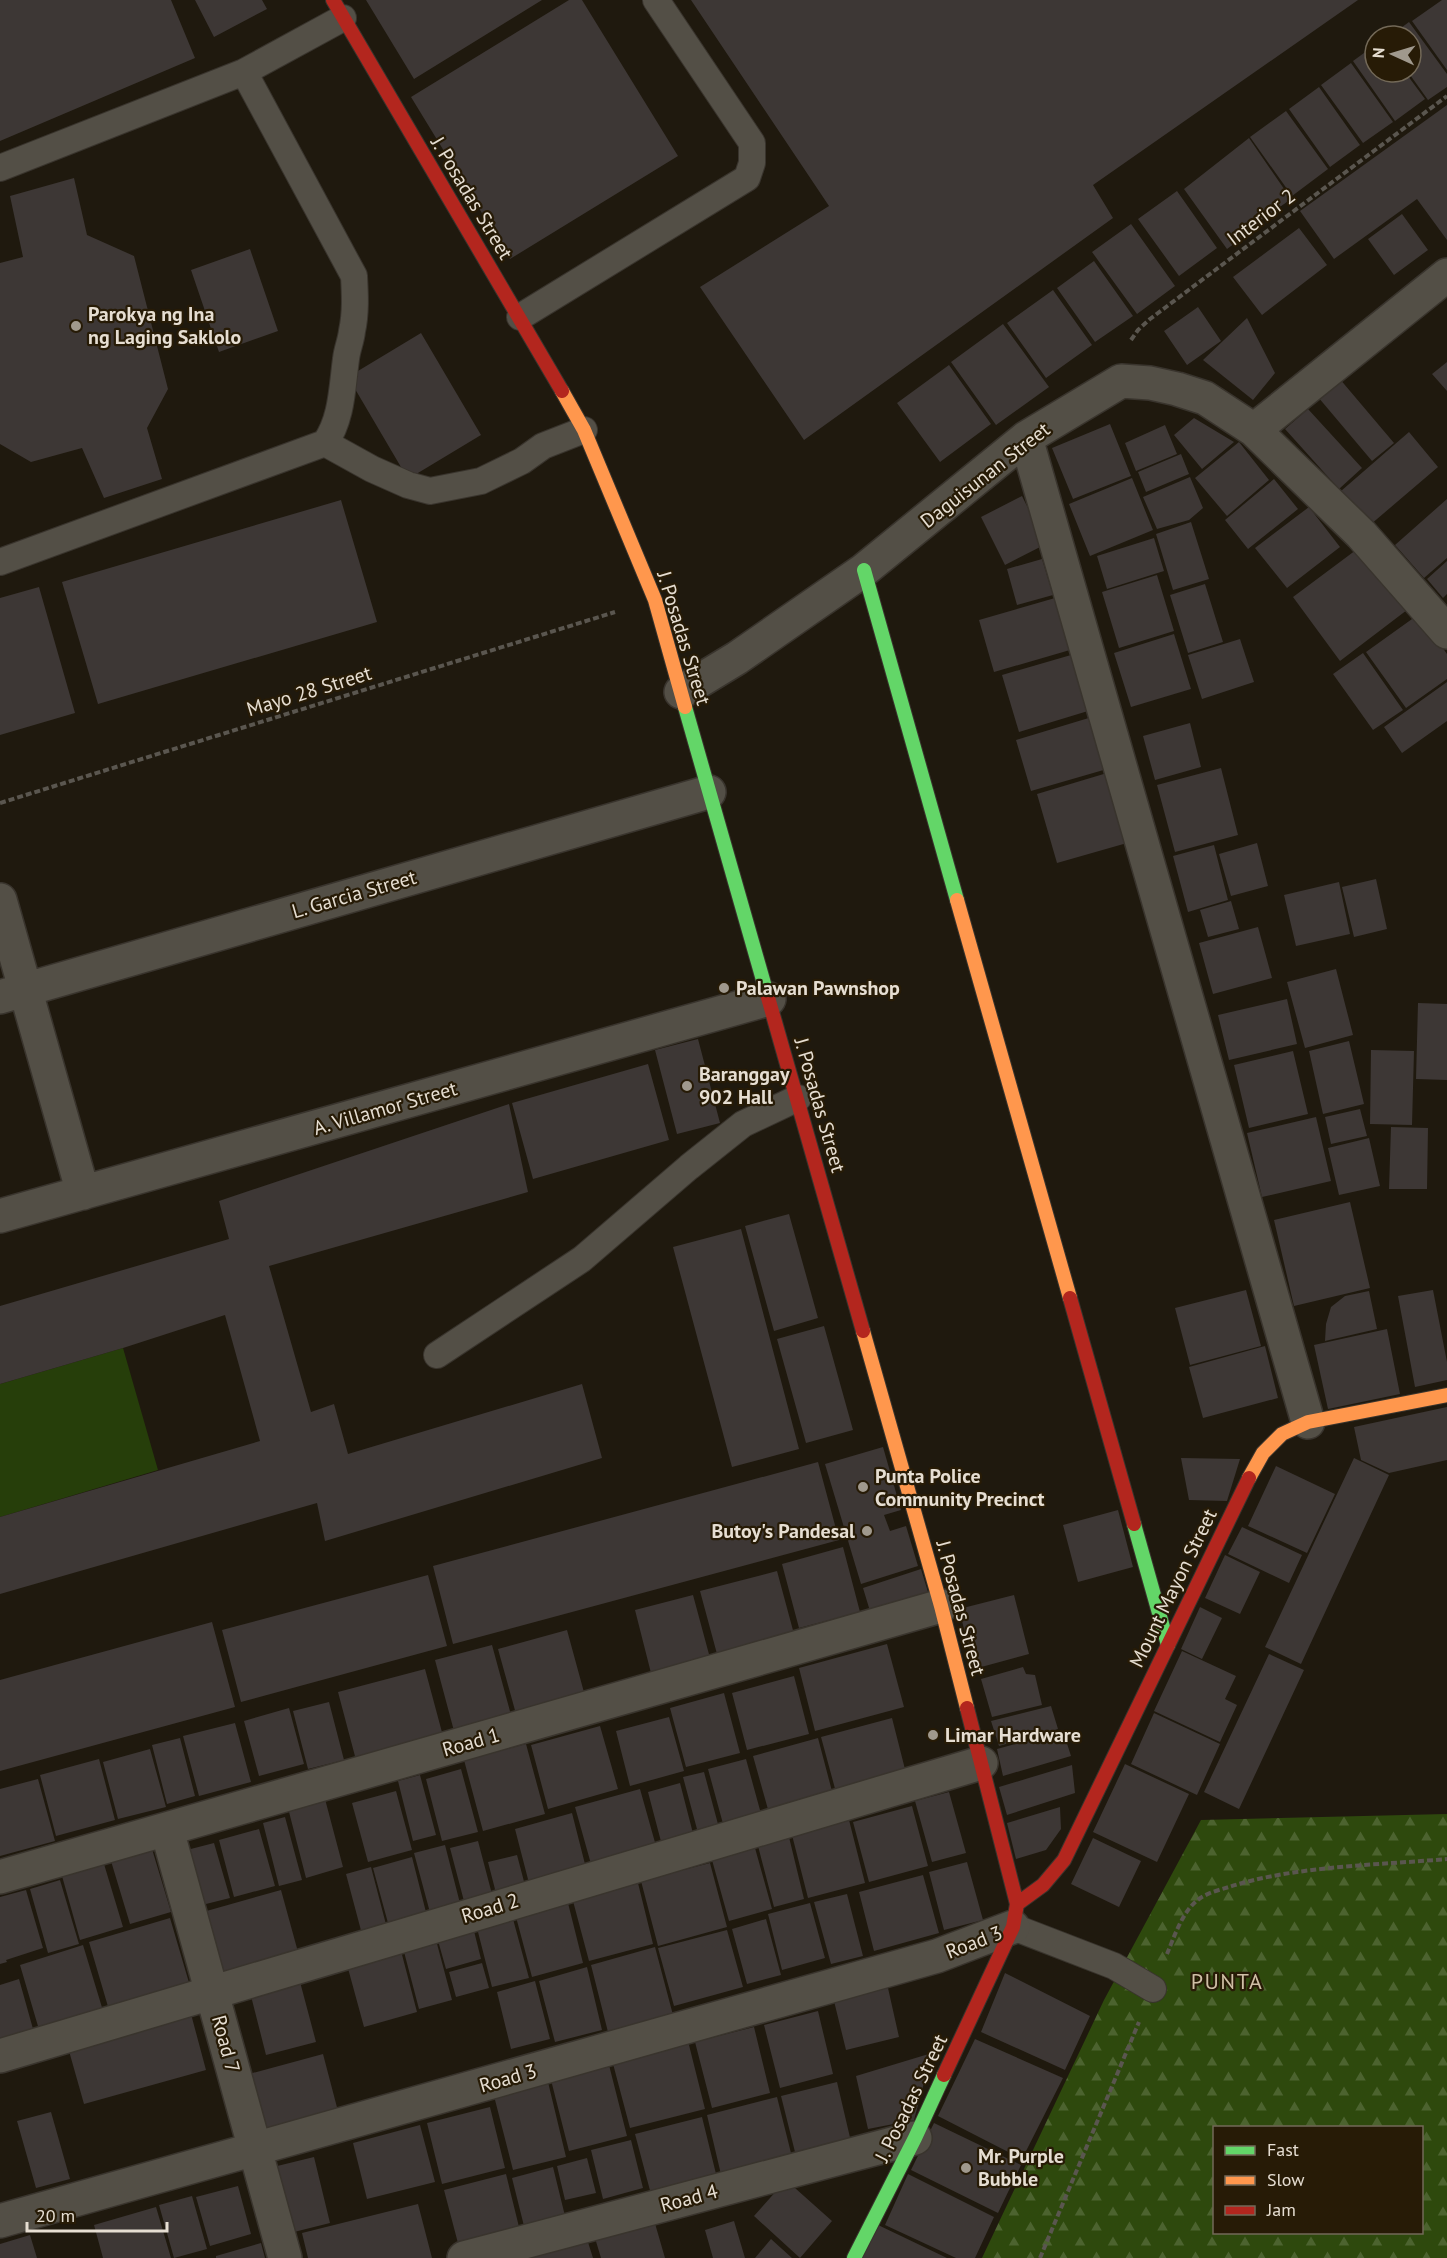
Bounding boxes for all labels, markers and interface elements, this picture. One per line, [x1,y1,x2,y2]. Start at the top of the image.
north arrow [1363,24,1423,84]
text: N [1368,47,1388,59]
street label: J. Posadas Street [425,131,519,264]
street label: Interior 2 [1221,183,1301,251]
place label: Parokya ng Ina ng Laging Saklolo [88,301,241,350]
marker: Parokya ng Ina ng Laging Saklolo [69,319,83,333]
street label: Daguisunan Street [915,416,1055,534]
street label: J. Posadas Street [651,567,717,708]
street label: Mayo 28 Street [243,660,375,722]
street label: L. Garcia Street [289,864,419,924]
place label: Palawan Pawnshop [736,975,900,1001]
marker: Palawan Pawnshop [717,981,731,995]
street label: J. Posadas Street [788,1034,852,1176]
place label: Baranggay 902 Hall [699,1061,790,1110]
street label: A. Villamor Street [310,1075,460,1141]
marker: Baranggay 902 Hall [680,1079,694,1093]
place label: Punta Police Community Precinct [875,1463,1044,1512]
marker: Punta Police Community Precinct [856,1480,870,1494]
street label: Mount Mayon Street [1123,1504,1223,1672]
place label: Butoy's Pandesal [712,1518,855,1544]
marker: Butoy's Pandesal [860,1524,874,1538]
street label: J. Posadas Street [930,1537,992,1679]
street label: Road 1 [439,1721,503,1763]
place label: Limar Hardware [945,1722,1081,1748]
marker: Limar Hardware [926,1728,940,1742]
street label: Road 2 [458,1887,522,1929]
street label: Road 3 [942,1919,1006,1965]
district label: PUNTA [1191,1967,1263,1995]
street label: Road 7 [206,2012,246,2076]
street label: J. Posadas Street [868,2030,953,2167]
street label: Road 3 [476,2057,540,2099]
legend [1213,2126,1423,2234]
text: Fast [1267,2138,1299,2161]
place label: Mr. Purple Bubble [978,2143,1064,2192]
marker: Mr. Purple Bubble [959,2161,973,2175]
text: Slow [1267,2168,1305,2191]
street label: Road 4 [657,2178,721,2218]
scale bar [27,2195,166,2233]
text: Jam [1266,2198,1296,2221]
text: 20 m [36,2204,75,2227]

